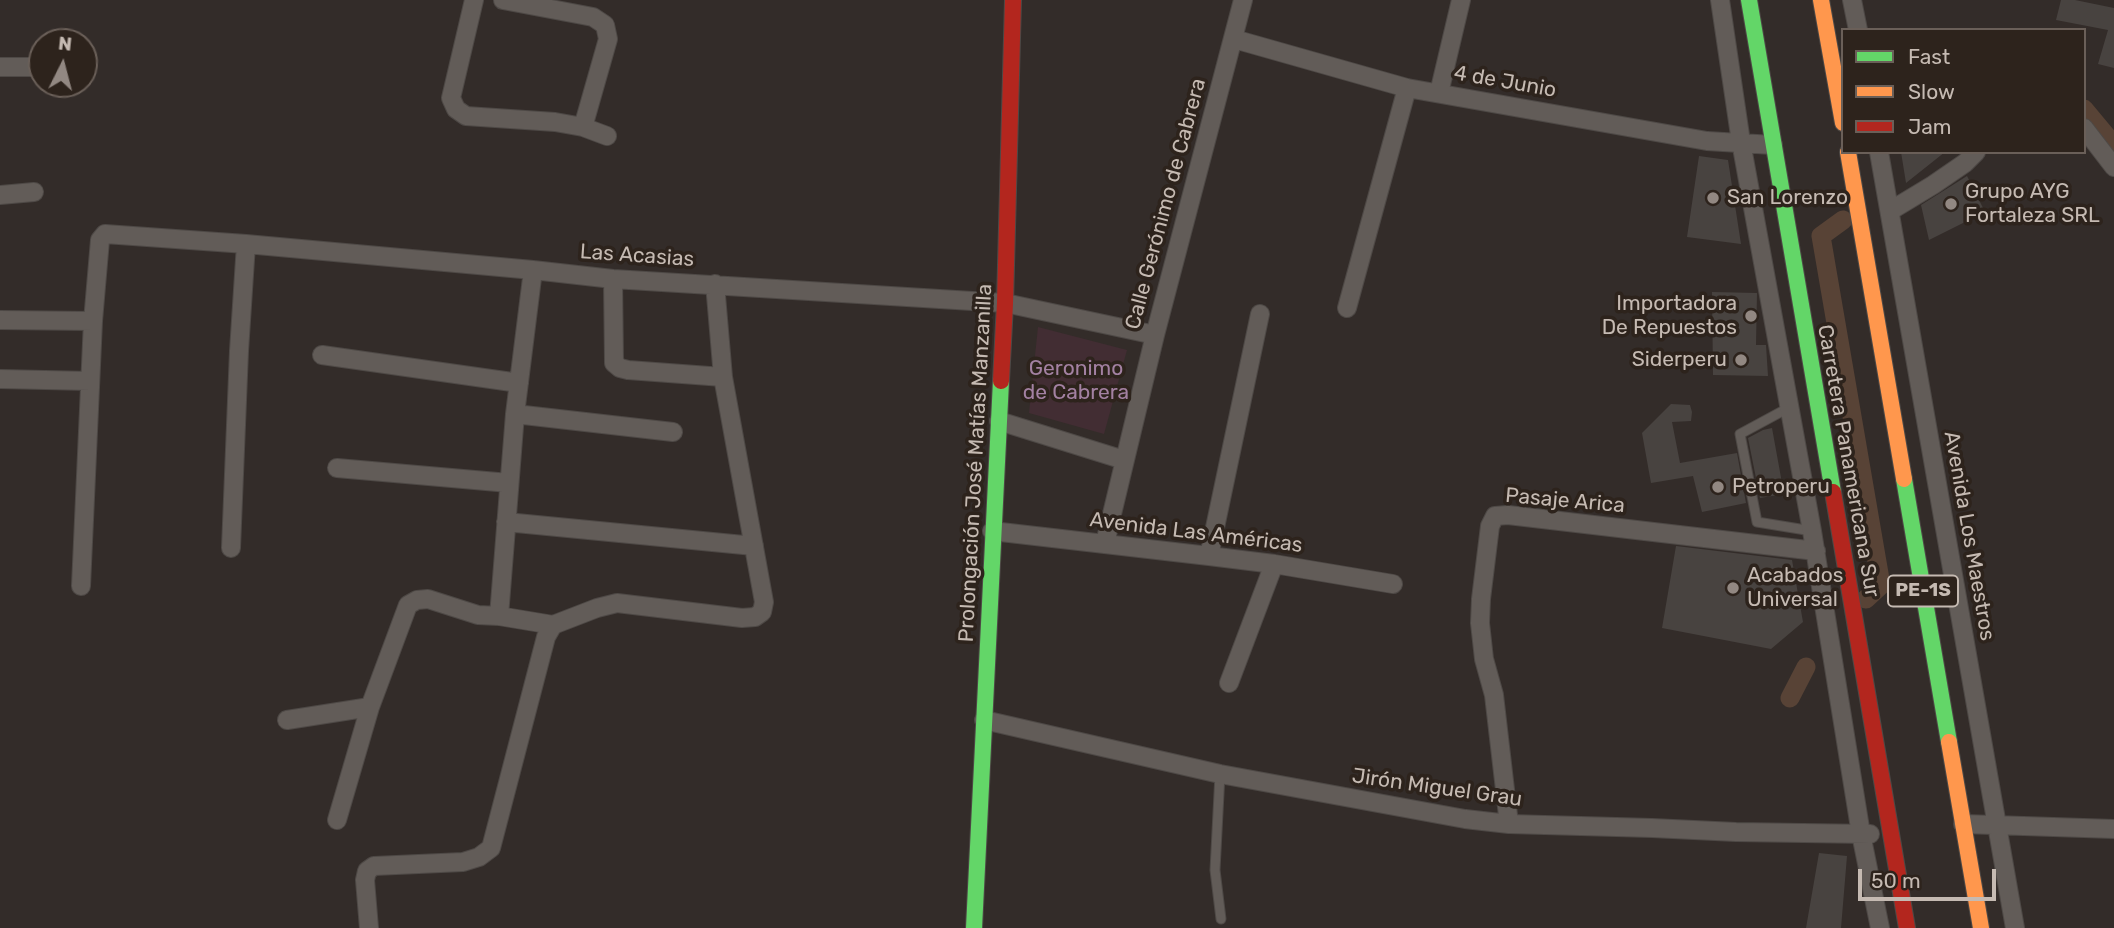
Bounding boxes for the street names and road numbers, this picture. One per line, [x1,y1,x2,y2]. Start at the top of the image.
street label: 4 de Junio [1452,61,1558,103]
street label: Calle Gerónimo de Cabrera [1120,76,1212,332]
street label: Las Acasias [579,239,695,273]
street label: Prolongación José Matías Manzanilla [954,283,998,643]
street label: Carretera Panamericana Sur [1812,323,1884,599]
street label: Avenida Los Maestros [1938,429,2000,643]
street label: Pasaje Arica [1504,483,1626,519]
street label: Avenida Las Américas [1088,507,1304,559]
road number: PE-1S [1888,576,1958,606]
street label: Jirón Miguel Grau [1350,764,1524,812]

